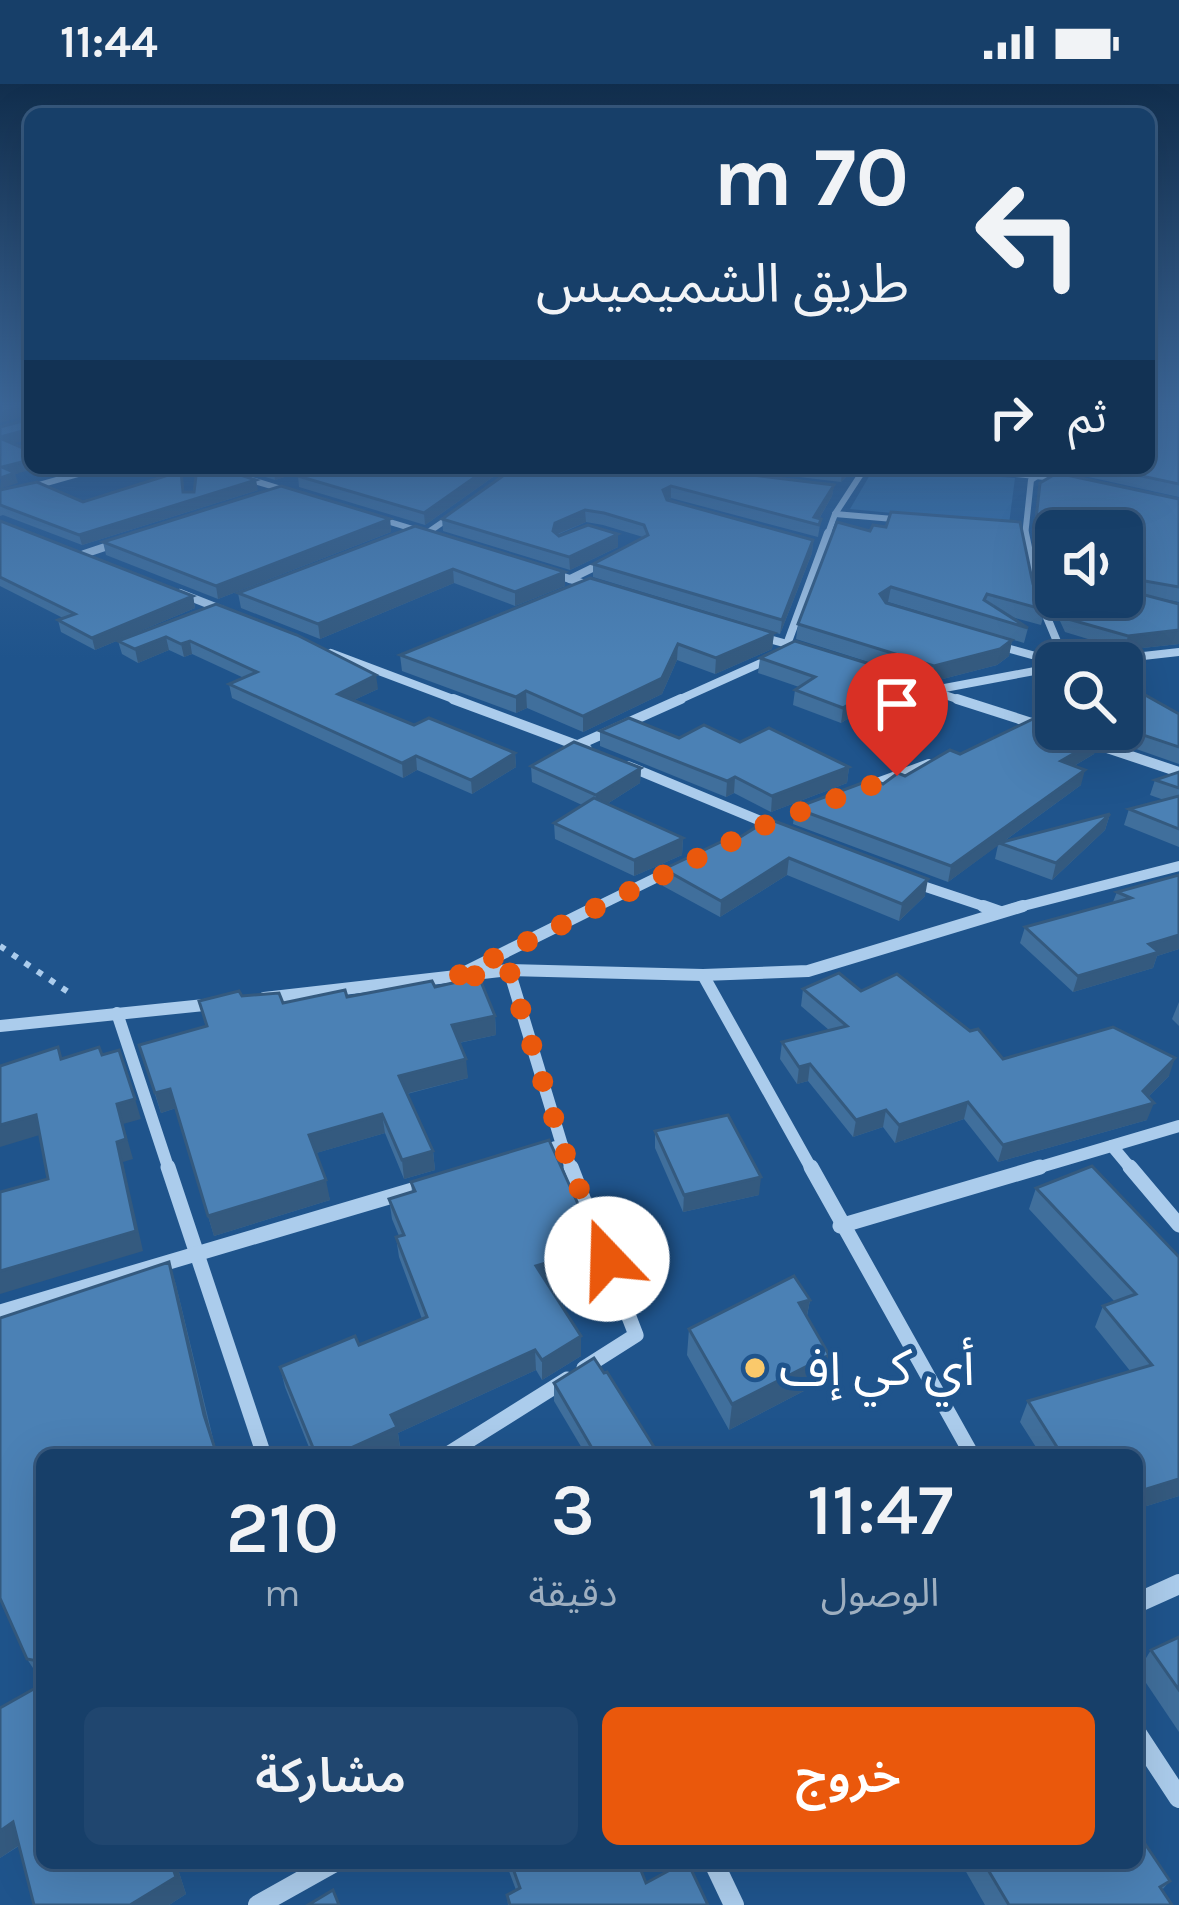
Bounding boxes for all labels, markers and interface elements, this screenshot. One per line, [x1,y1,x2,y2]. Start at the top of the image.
text: 11:44 [60,16,158,68]
text: 70 m [713,128,909,226]
icon: left [951,156,1107,312]
text: طريق الشميميس [536,252,909,316]
icon: right [978,384,1044,450]
text: ثم [1068,391,1107,443]
map controls [1035,510,1143,750]
button: sound [1035,510,1143,618]
button: search [1035,642,1143,750]
pin [846,653,948,776]
icon: arrive [864,671,930,737]
position arrow [544,1196,670,1322]
place label: أي كي إف [779,1337,975,1407]
marker: أي كي إف [742,1355,768,1381]
text: 3 [551,1468,595,1552]
text: 11:47 [807,1468,953,1552]
text: 210 [226,1486,339,1570]
text: m [264,1570,300,1616]
text: دقيقة [528,1570,617,1616]
text: الوصول [821,1570,939,1616]
button: مشاركة [84,1707,578,1845]
button: خروج [602,1707,1095,1845]

